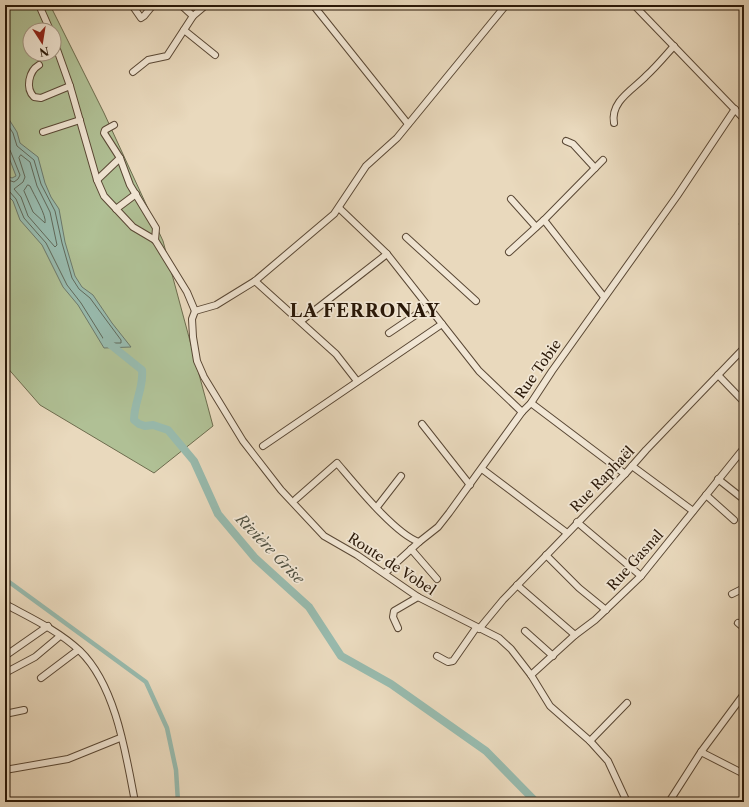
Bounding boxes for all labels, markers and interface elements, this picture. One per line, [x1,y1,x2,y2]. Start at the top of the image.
north arrow [22,22,62,62]
text: N [38,44,50,60]
district label: LA FERRONAY [290,300,440,322]
street label: Rue Tobie [511,336,565,402]
street label: Rue Raphaël [566,442,638,516]
water label: Rivière Grise [232,509,309,588]
street label: Rue Gasnal [603,526,667,594]
street label: Route de Vobel [345,529,439,599]

